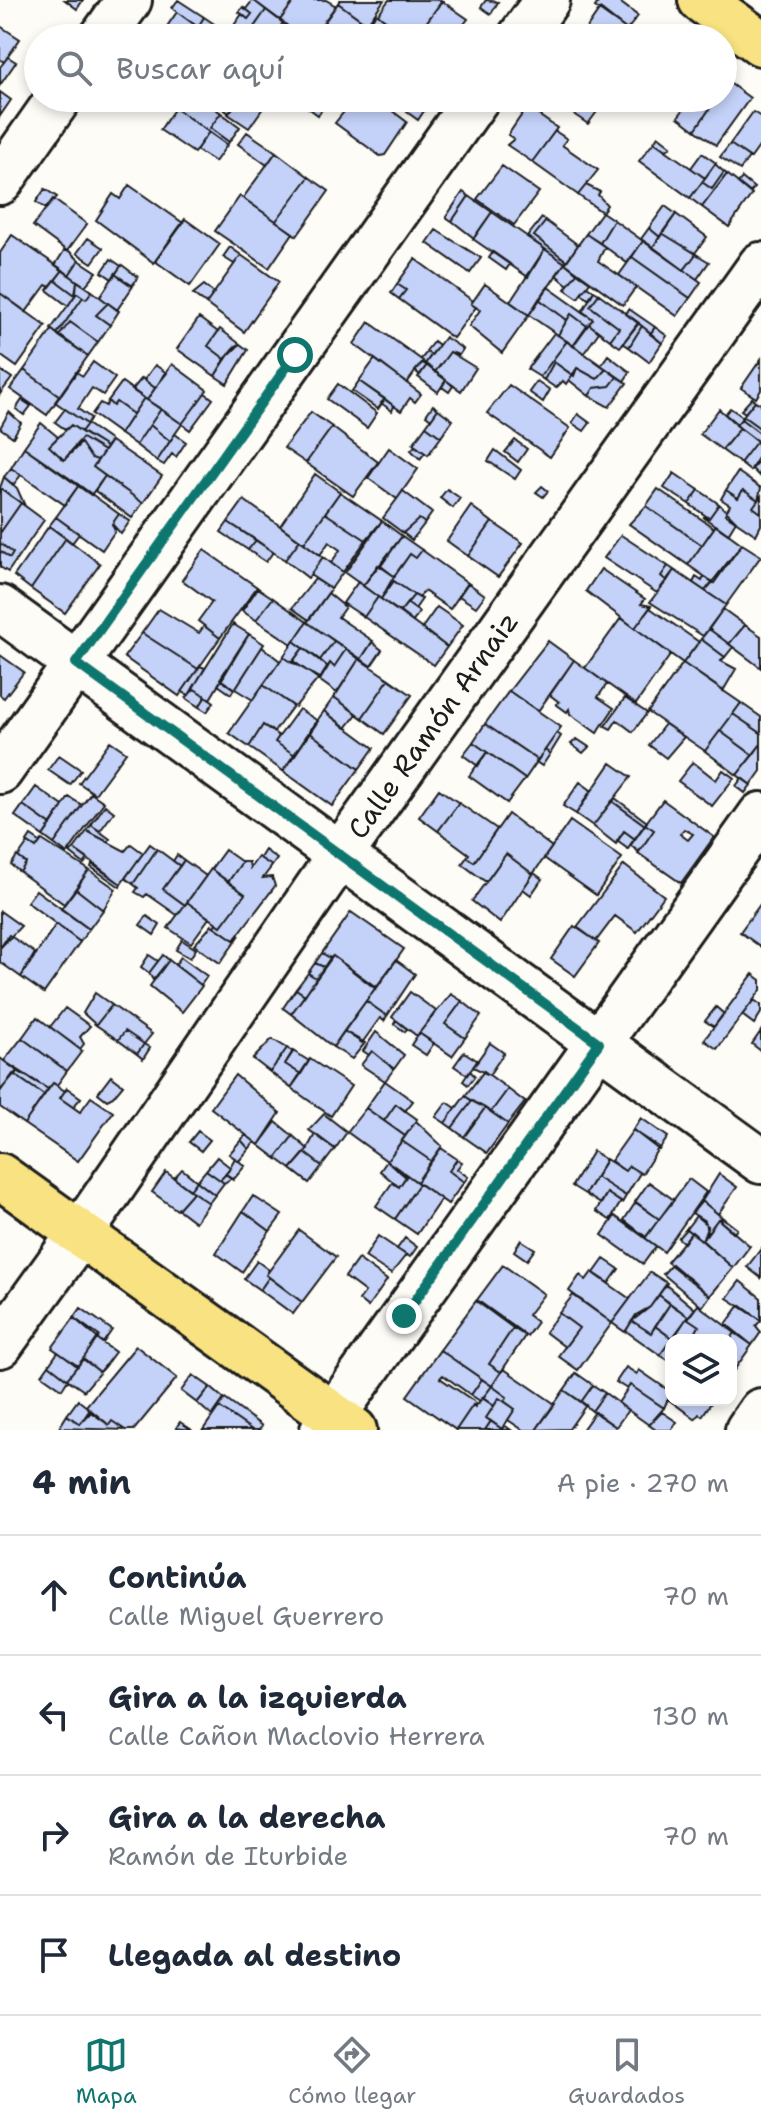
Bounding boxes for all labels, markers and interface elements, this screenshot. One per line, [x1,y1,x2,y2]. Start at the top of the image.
search box [24,24,737,112]
icon: search [52,46,96,90]
text: Buscar aquí [116,48,284,89]
route start [277,337,313,373]
street label: Calle Ramón Arnaiz [339,604,527,846]
route end [386,1298,422,1334]
map controls [665,1334,737,1406]
button: layers [665,1334,737,1406]
text: 4 min [32,1459,131,1505]
text: A pie · 270 m [557,1465,729,1500]
text: Continúa [108,1557,247,1598]
icon: ahead [32,1573,76,1617]
text: 70 m [662,1578,729,1613]
text: Calle Miguel Guerrero [108,1598,384,1633]
text: Gira a la izquierda [108,1677,407,1718]
icon: left [32,1693,76,1737]
text: 130 m [652,1698,729,1733]
text: Calle Cañon Maclovio Herrera [108,1718,485,1753]
text: Gira a la derecha [108,1797,386,1838]
icon: right [32,1813,76,1857]
text: 70 m [662,1818,729,1853]
text: Ramón de Iturbide [108,1838,348,1873]
icon: arrive [32,1933,76,1977]
text: Llegada al destino [108,1935,401,1976]
tab: Mapa [76,2033,137,2110]
tab: Cómo llegar [288,2033,416,2110]
tab: Guardados [568,2033,685,2110]

